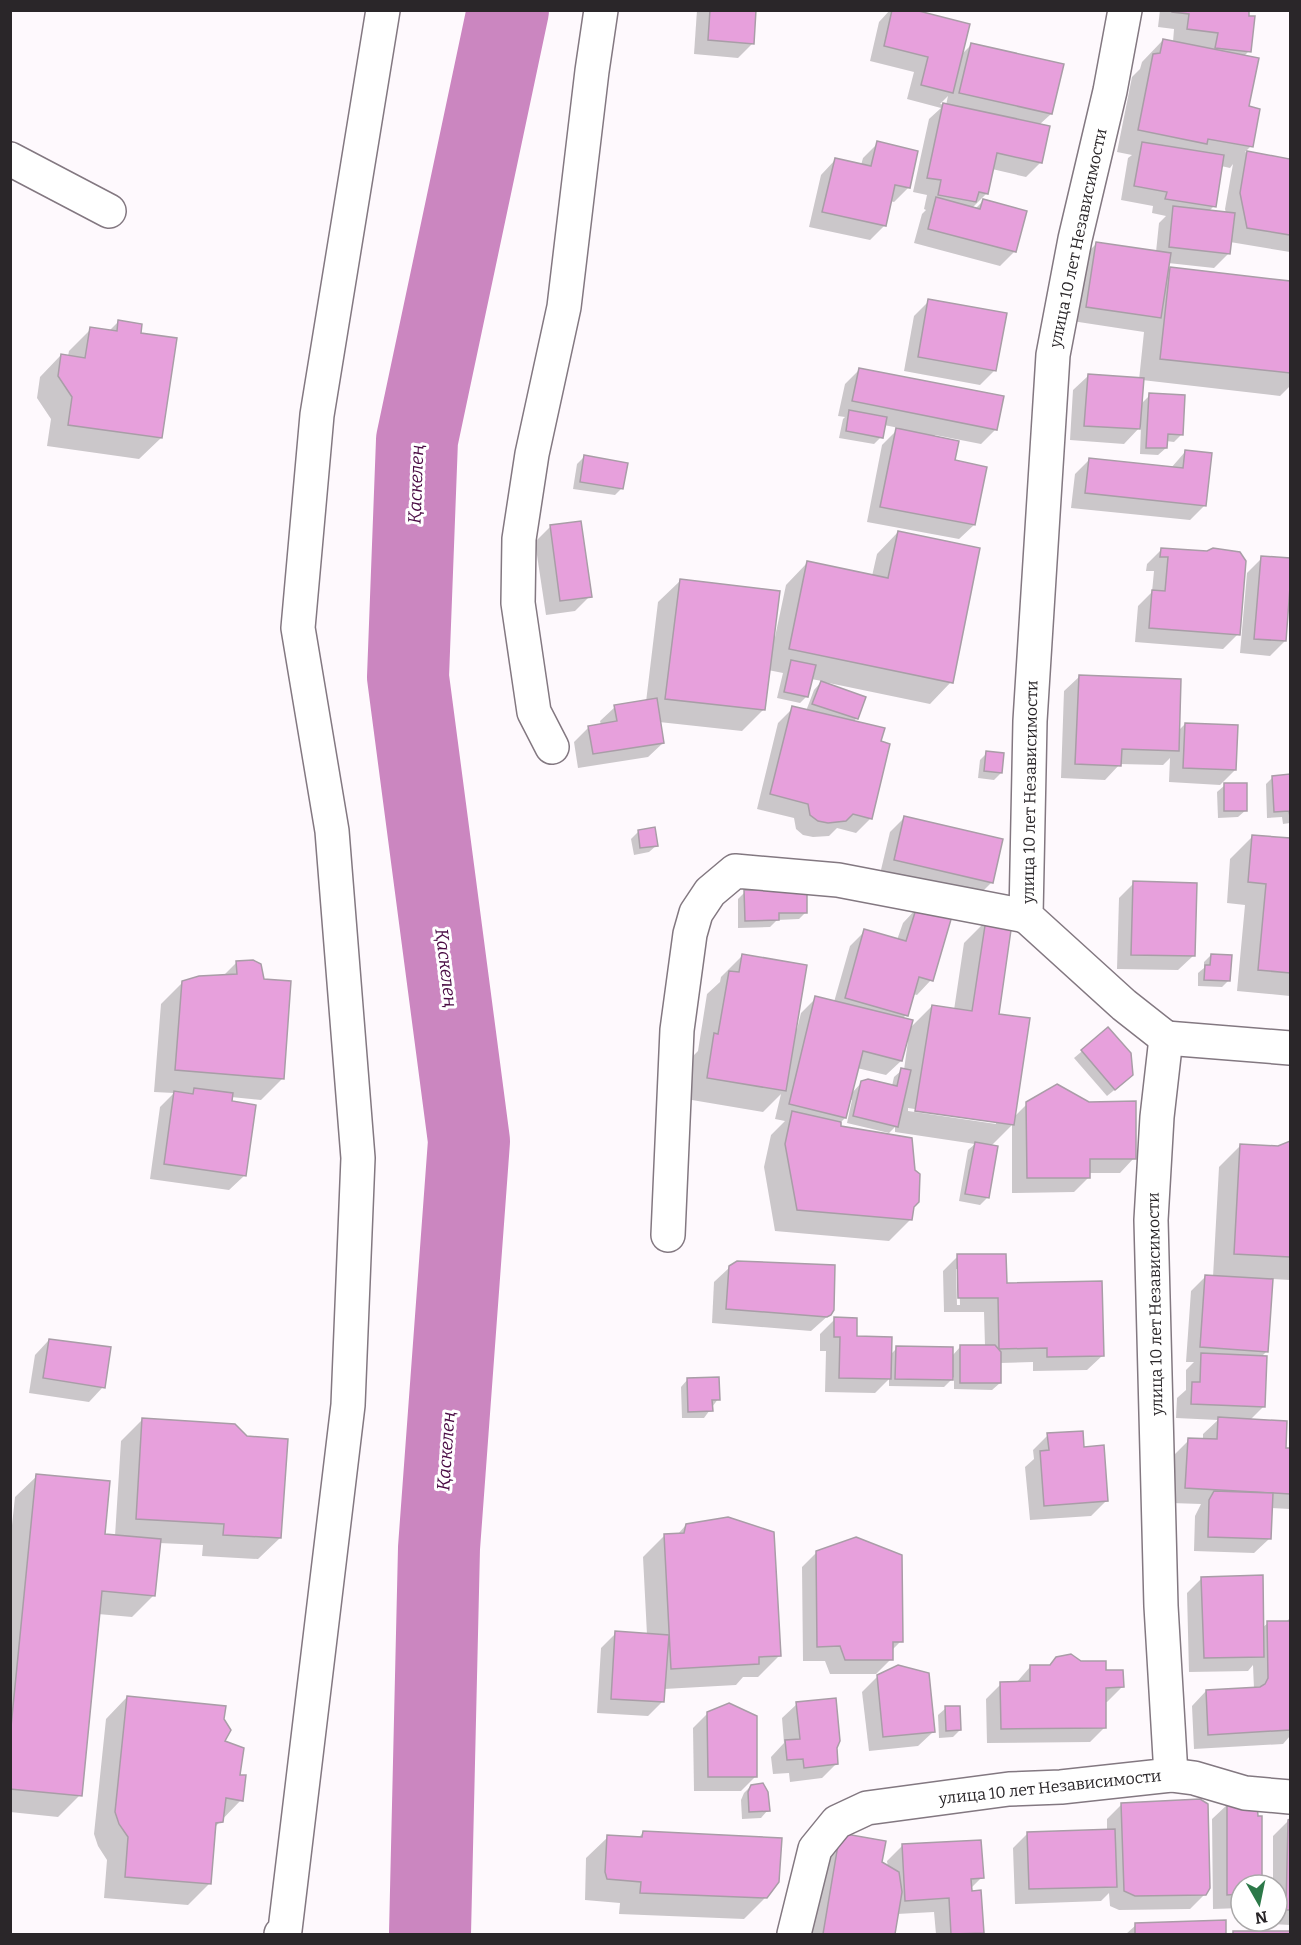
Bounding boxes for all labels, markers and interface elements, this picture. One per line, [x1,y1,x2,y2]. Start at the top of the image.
street label: улица 10 лет Независимости [1045,127,1111,350]
water label: Қаскелең [404,444,428,524]
street label: улица 10 лет Независимости [1019,680,1041,905]
water label: Қаскелең [430,927,462,1009]
street label: улица 10 лет Независимости [1144,1192,1166,1417]
water label: Қаскелең [432,1411,460,1491]
street label: улица 10 лет Независимости [937,1766,1162,1808]
north arrow [1229,1873,1289,1933]
text: N [1254,1907,1269,1928]

